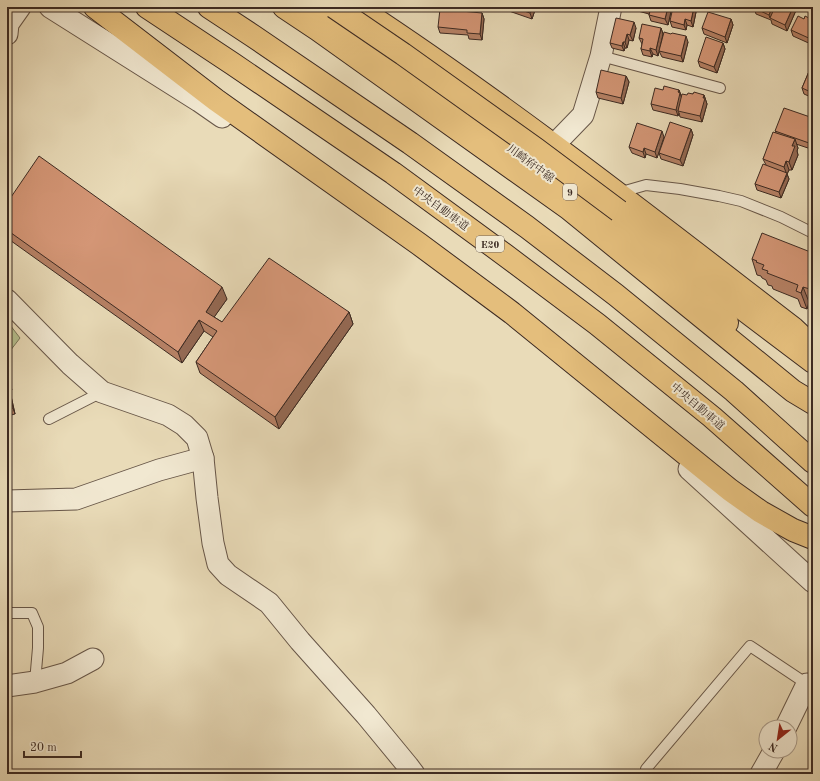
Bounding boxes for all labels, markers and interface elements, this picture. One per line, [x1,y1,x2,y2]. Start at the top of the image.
street label: 川崎府中線 [505,142,557,185]
street label: 中央自動車道 [410,184,471,233]
road number: 9 [563,184,577,200]
road number: E20 [476,236,504,252]
street label: 中央自動車道 [668,380,727,433]
north arrow [758,719,798,759]
scale bar [24,733,81,759]
text: N [767,739,780,753]
text: 20 m [30,742,57,754]

